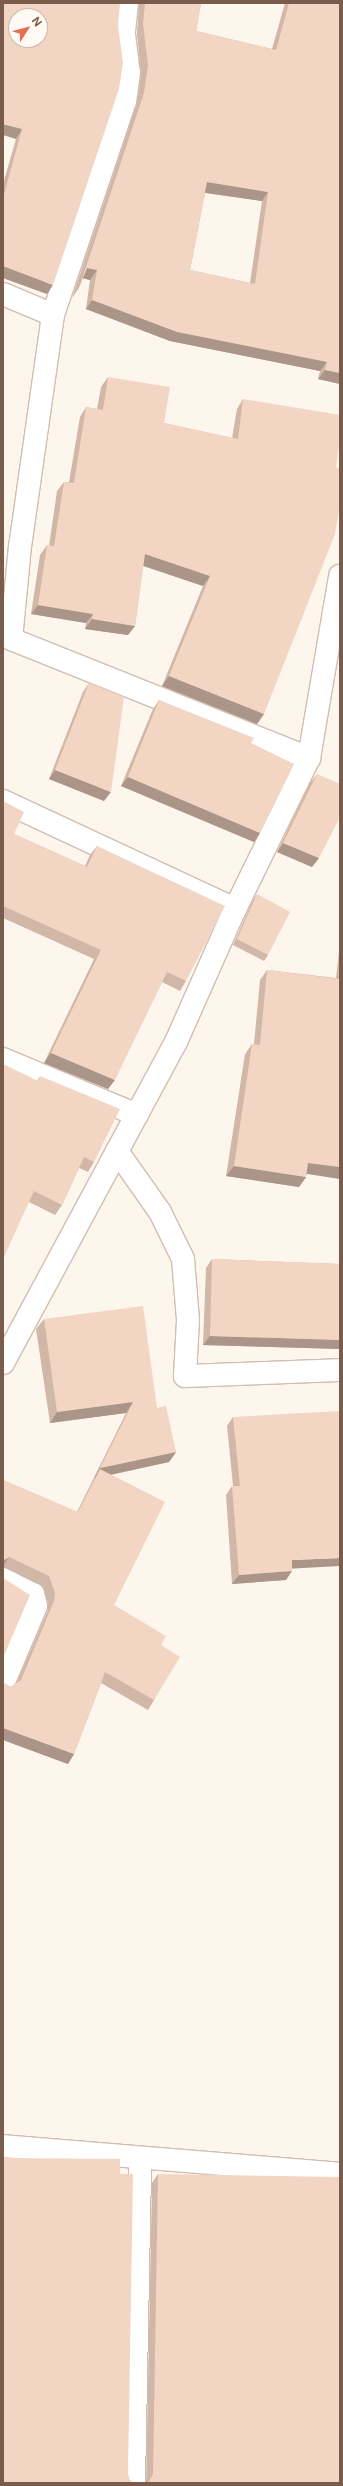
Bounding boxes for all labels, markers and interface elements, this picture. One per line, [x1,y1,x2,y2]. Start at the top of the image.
north arrow [8,8,48,48]
text: N [29,14,45,29]

